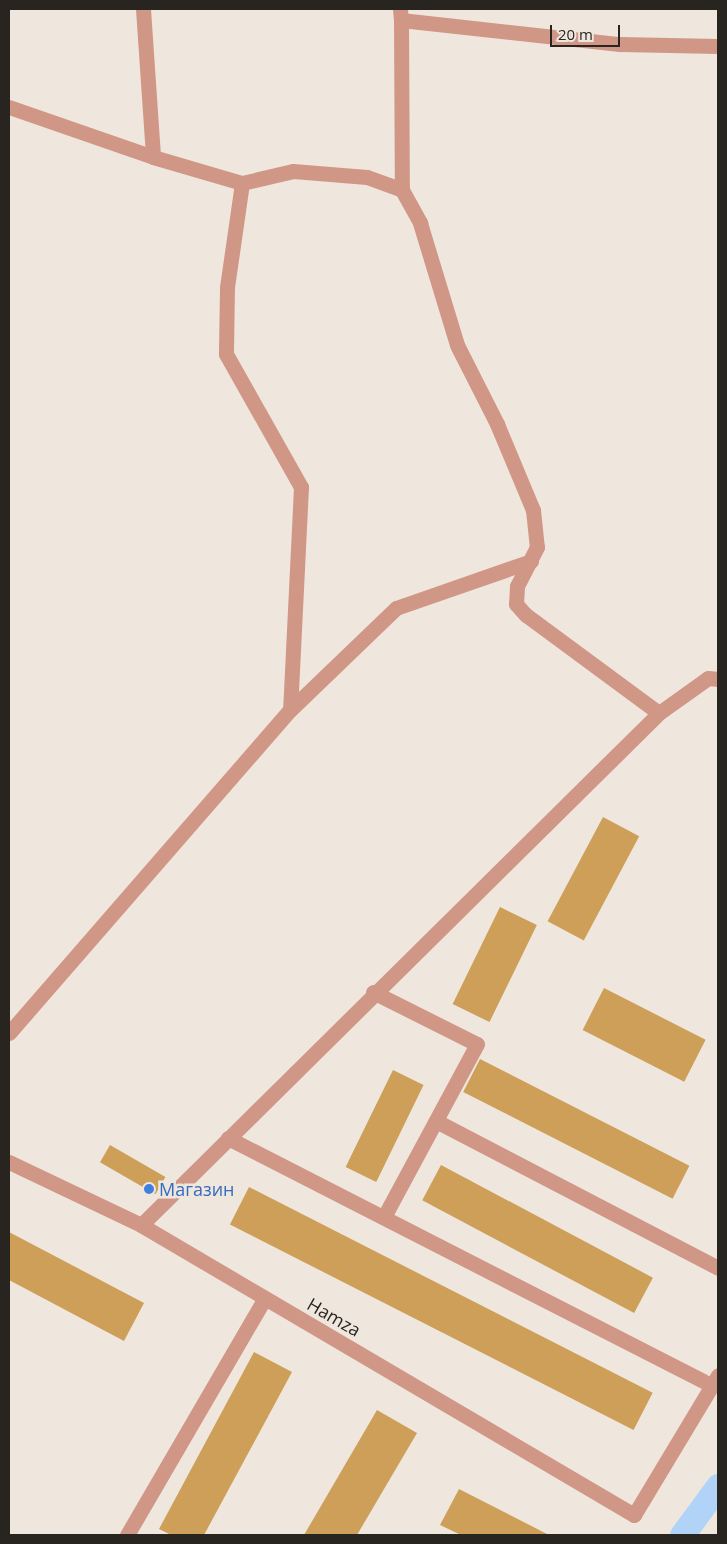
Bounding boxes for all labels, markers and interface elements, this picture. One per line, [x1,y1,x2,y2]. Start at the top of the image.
scale bar [552,15,622,47]
text: 20 m [558,24,593,44]
place label: Магазин [159,1178,234,1200]
marker: Магазин [143,1183,155,1195]
street label: Hamza [303,1293,365,1341]

